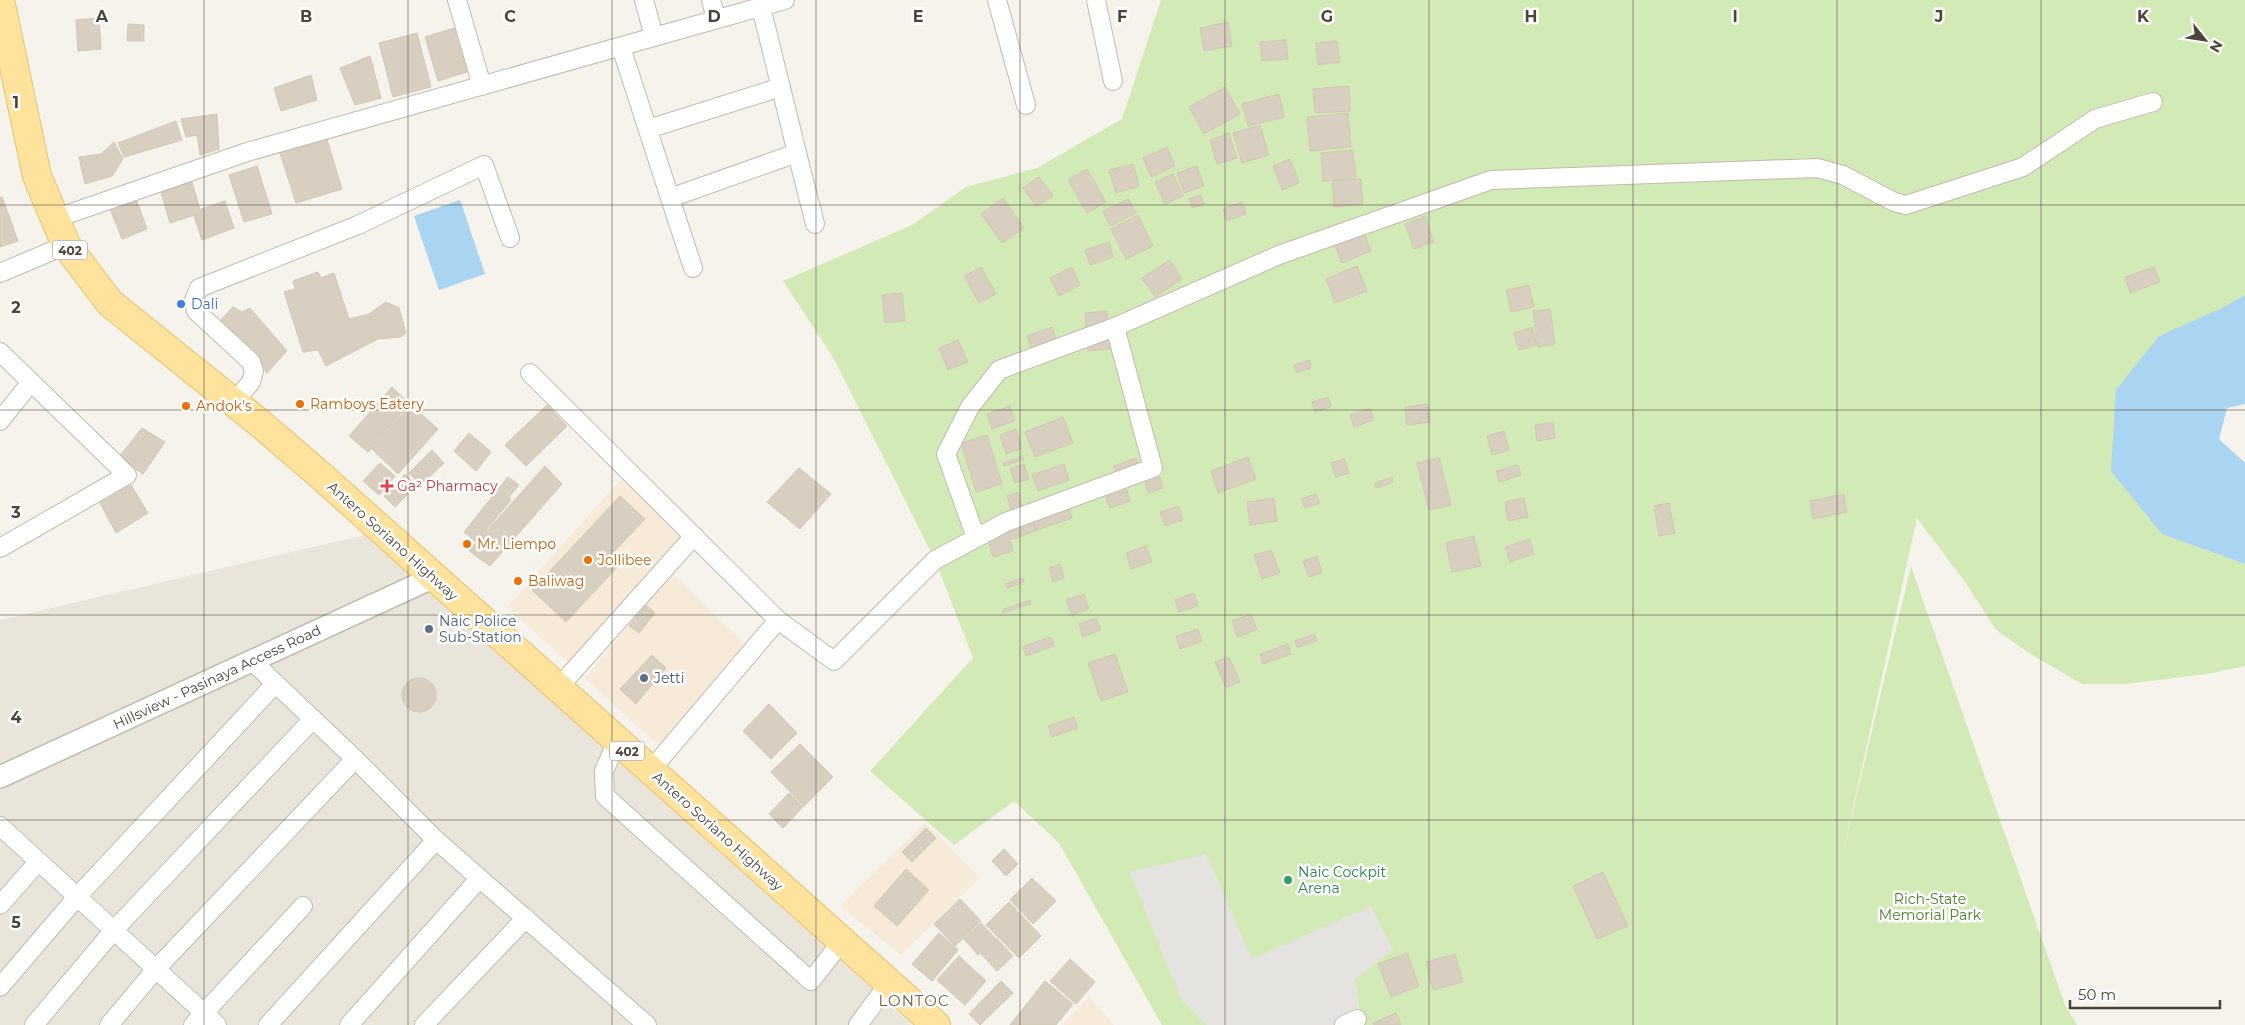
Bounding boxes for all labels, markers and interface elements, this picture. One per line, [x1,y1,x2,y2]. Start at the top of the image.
text: A [95,7,109,26]
text: B [300,7,312,26]
text: C [504,7,516,26]
text: D [707,7,721,26]
text: E [913,7,923,26]
text: F [1117,7,1127,26]
text: G [1321,7,1333,26]
text: H [1525,7,1537,26]
text: I [1732,7,1738,26]
text: J [1934,7,1943,26]
text: K [2137,7,2150,26]
north arrow [2180,15,2230,65]
text: N [2206,37,2227,56]
text: 1 [13,93,19,112]
road number: 402 [52,240,88,260]
place label: Dali [191,295,218,313]
text: 2 [11,298,21,317]
marker: Dali [175,298,187,310]
place label: Ramboys Eatery [310,395,424,413]
place label: Andok's [196,397,252,415]
marker: Ramboys Eatery [294,398,306,410]
marker: Andok's [180,400,192,412]
place label: Ga² Pharmacy [397,477,498,495]
street label: Antero Soriano Highway [324,478,462,605]
marker: Ga² Pharmacy [381,480,393,492]
text: 3 [10,503,21,522]
place label: Mr. Liempo [477,535,556,553]
marker: Mr. Liempo [461,538,473,550]
place label: Jollibee [597,551,652,569]
marker: Jollibee [582,554,594,566]
place label: Baliwag [528,572,584,590]
marker: Baliwag [512,575,524,587]
place label: Naic Police Sub-Station [439,612,522,646]
street label: Hillsview - Pasinaya Access Road [110,621,324,733]
marker: Naic Police Sub-Station [423,623,435,635]
place label: Jetti [653,669,684,687]
marker: Jetti [638,672,650,684]
text: 4 [10,708,22,727]
road number: 402 [610,741,644,760]
street label: Antero Soriano Highway [649,768,787,895]
place label: Naic Cockpit Arena [1298,863,1387,897]
marker: Naic Cockpit Arena [1282,874,1294,886]
park label: Rich-State Memorial Park [1879,890,1982,924]
text: 5 [11,913,21,932]
scale bar [2070,978,2220,1010]
text: 50 m [2078,985,2116,1004]
district label: LONTOC [878,991,950,1010]

